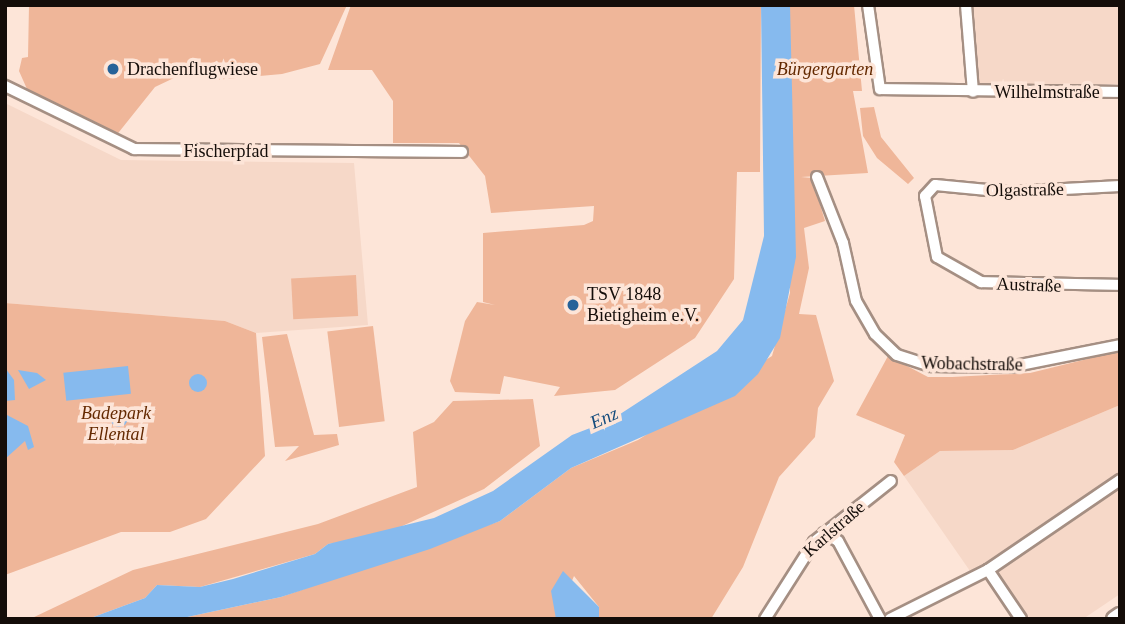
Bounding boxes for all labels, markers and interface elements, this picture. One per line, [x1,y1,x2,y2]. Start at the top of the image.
place label: Drachenflugwiese [127,58,258,80]
park label: Bürgergarten [777,58,873,80]
marker: Drachenflugwiese [105,61,121,77]
street label: Wilhelmstraße [994,81,1100,103]
street label: Fischerpfad [184,140,268,162]
street label: Olgastraße [986,179,1064,201]
street label: Austraße [996,273,1062,297]
place label: TSV 1848 Bietigheim e.V. [587,284,699,326]
marker: TSV 1848 Bietigheim e.V. [565,297,581,313]
street label: Wobachstraße [921,352,1023,376]
water label: Enz [586,402,622,434]
park label: Badepark Ellental [81,403,151,446]
street label: Karlstraße [799,496,869,562]

